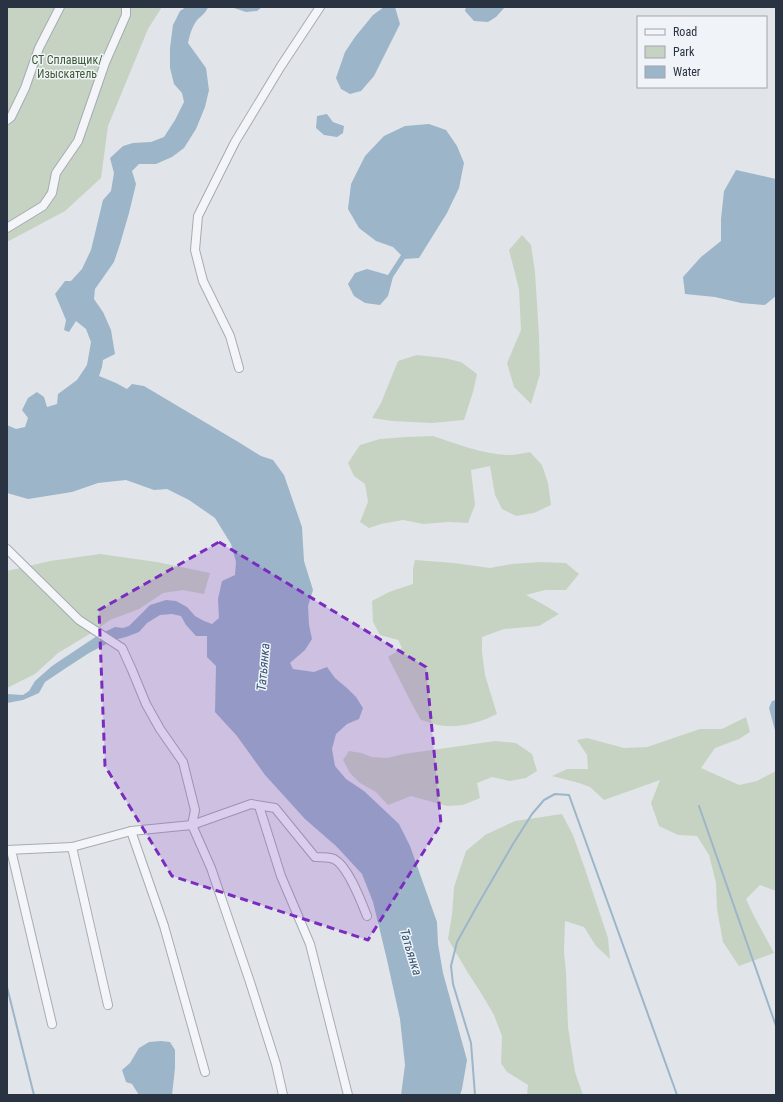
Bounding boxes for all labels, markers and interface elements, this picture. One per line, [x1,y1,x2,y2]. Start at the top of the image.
legend [637,16,767,88]
text: Road [673,25,697,39]
text: Park [673,45,695,59]
park label: СТ Сплавщик/ Изыскатель [31,53,103,81]
text: Water [673,65,701,79]
water label: Татьянка [253,643,273,691]
water label: Татьянка [397,927,425,977]

